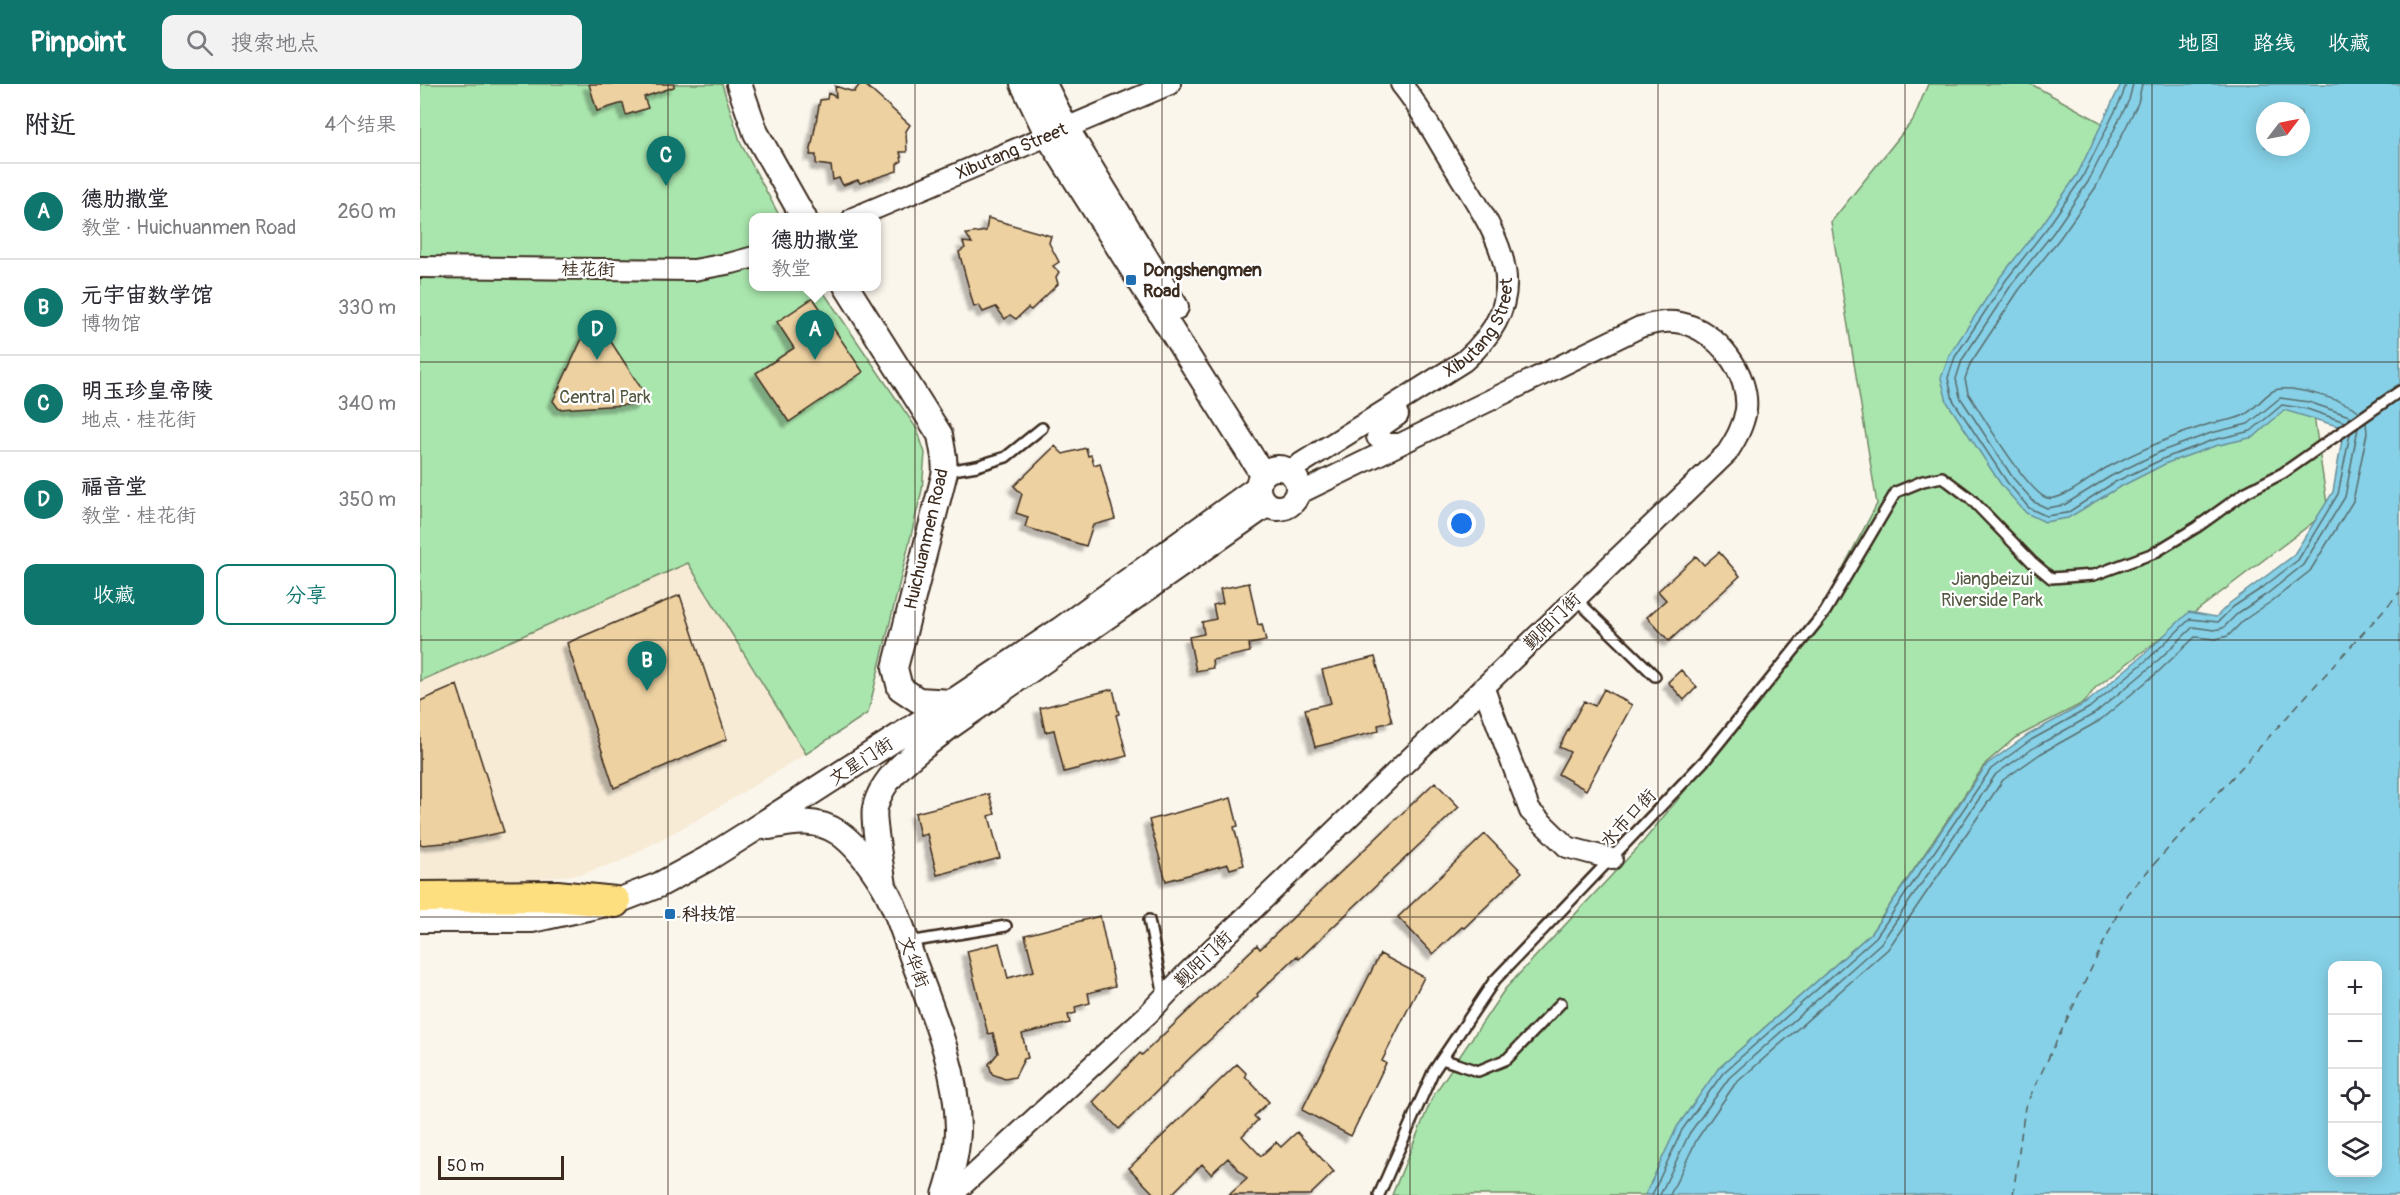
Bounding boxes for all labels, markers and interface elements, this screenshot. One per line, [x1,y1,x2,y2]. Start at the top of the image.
search box [162,15,582,69]
text: Pinpoint [30,25,126,60]
icon: search [183,26,216,59]
text: 搜索地点 [231,29,319,57]
text: 地图 [2178,30,2220,57]
text: 路线 [2253,30,2295,57]
text: 收藏 [2328,30,2370,57]
north arrow [2256,102,2310,156]
text: 附近 [24,109,76,141]
text: 4个结果 [324,112,396,137]
street label: Xibutang Street [953,118,1071,185]
pin: C [646,136,686,186]
text: 德肋撒堂 [81,185,169,213]
text: A [37,199,50,224]
text: 260 m [337,199,396,224]
popup [749,213,881,291]
text: 教堂 · Huichuanmen Road [81,215,296,240]
text: 德肋撒堂 [771,226,859,254]
text: 教堂 [771,256,811,281]
street label: 桂花街 [561,258,615,281]
place label: Dongshengmen Road [1143,259,1262,303]
marker: Dongshengmen Road [1124,273,1138,287]
street label: Xibutang Street [1440,277,1518,383]
text: 元宇宙数学馆 [81,281,213,309]
text: B [38,295,49,320]
text: 330 m [338,295,396,320]
pin: D [578,310,616,360]
pin: A [796,310,834,360]
text: 博物馆 [81,311,141,336]
text: 明玉珍皇帝陵 [81,377,213,405]
park label: Central Park [559,386,651,409]
text: C [37,391,50,416]
text: 340 m [337,391,396,416]
text: 地点 · 桂花街 [81,407,196,432]
street label: Huichuanmen Road [899,466,954,612]
text: 福音堂 [81,473,147,501]
text: D [37,487,50,512]
text: 350 m [338,487,396,512]
text: 教堂 · 桂花街 [81,503,196,528]
your location [1447,509,1476,538]
button: 收藏 [24,564,204,625]
button: 分享 [216,564,396,625]
park label: Jiangbeizui Riverside Park [1941,568,2044,612]
street label: 觐阳门街 [1519,588,1586,655]
pin: B [628,642,666,691]
street label: 文星门街 [825,732,898,791]
street label: 水市口街 [1595,784,1661,853]
place label: 科技馆 [682,903,736,926]
marker: 科技馆 [663,907,677,921]
street label: 觐阳门街 [1169,926,1237,993]
street label: 文华街 [893,933,934,992]
map controls [2328,961,2382,1177]
button: + [2328,961,2382,1015]
button: − [2328,1015,2382,1069]
button: locate [2328,1069,2382,1123]
button: layers [2328,1123,2382,1177]
scale bar [438,1153,564,1180]
text: 50 m [447,1156,484,1176]

